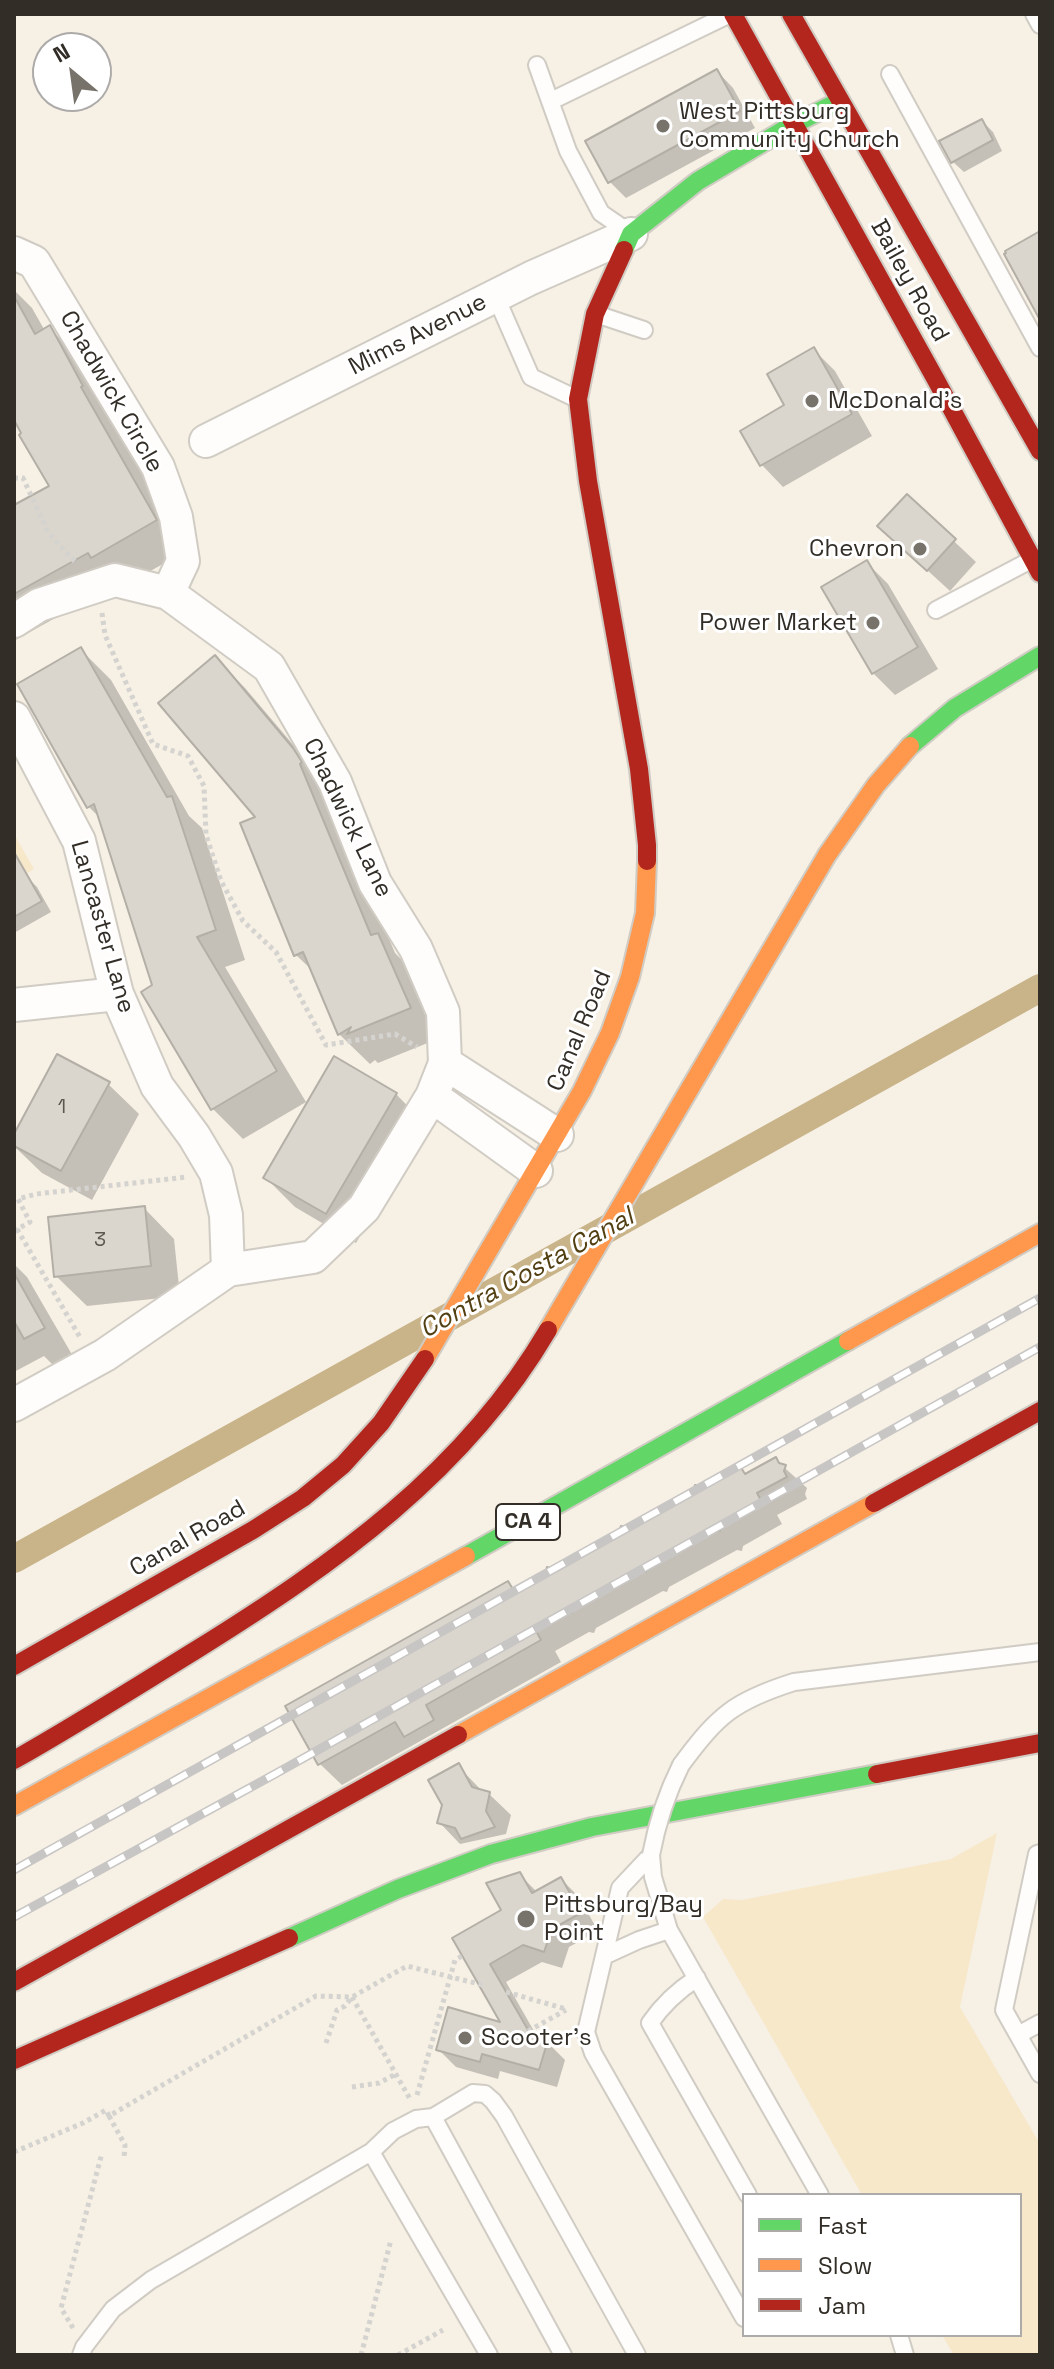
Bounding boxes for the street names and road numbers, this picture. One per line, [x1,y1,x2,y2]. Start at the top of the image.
street label: Bailey Road [864,215,954,347]
street label: Mims Avenue [344,288,492,382]
street label: Chadwick Circle [53,306,169,478]
street label: Chadwick Lane [296,734,398,902]
street label: Lancaster Lane [64,838,140,1016]
street label: Canal Road [542,966,618,1096]
street label: Canal Road [125,1494,251,1584]
road number: CA 4 [496,1504,560,1540]

